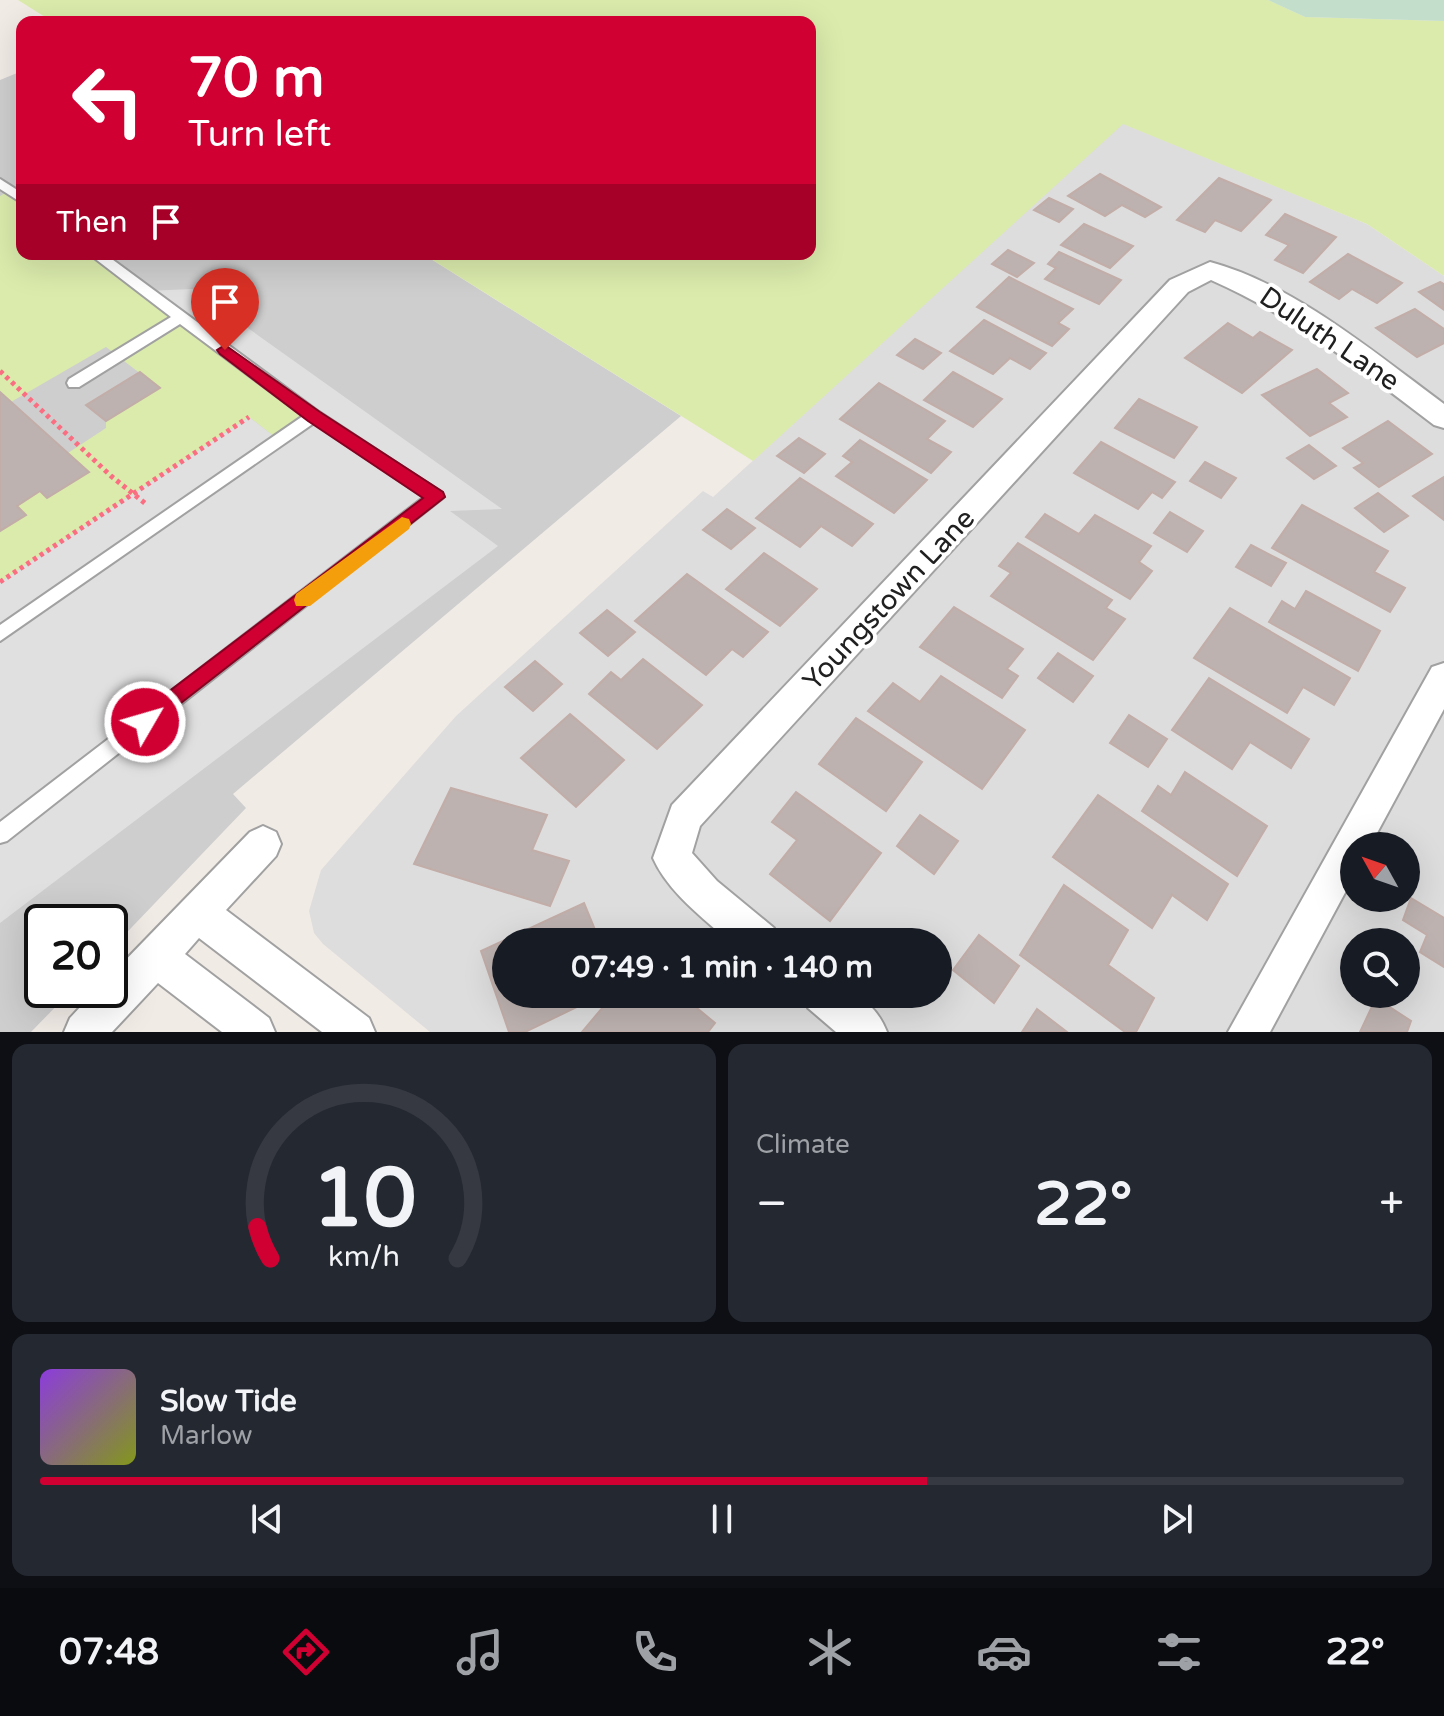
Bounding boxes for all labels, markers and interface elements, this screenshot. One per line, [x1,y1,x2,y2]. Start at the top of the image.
text: 70 m [188,45,324,112]
icon: left [56,48,160,152]
text: Turn left [188,113,331,156]
icon: arrive [144,200,188,244]
text: Then [56,204,128,241]
pin [191,268,259,350]
icon: arrive [203,280,247,324]
street label: Duluth Lane [1253,280,1406,398]
street label: Youngstown Lane [796,502,982,698]
position arrow [103,680,187,764]
north arrow [1340,832,1420,912]
map controls [1340,832,1420,1008]
speed limit sign: 20 [24,904,128,1008]
button: search [1340,928,1420,1008]
text: 07:49 · 1 min · 140 m [571,949,873,986]
text: Climate [756,1129,850,1160]
text: 10 [312,1149,416,1249]
text: 22° [1034,1169,1132,1241]
text: − [756,1178,787,1231]
text: + [1379,1178,1404,1231]
text: km/h [328,1240,400,1274]
text: Slow Tide [160,1383,297,1420]
text: Marlow [160,1420,252,1451]
icon: previous [245,1497,289,1541]
icon: pause [700,1497,744,1541]
icon: next [1155,1497,1199,1541]
icon: directions [278,1624,334,1680]
icon: music [452,1624,508,1680]
icon: phone [627,1624,683,1680]
icon: climate [802,1624,858,1680]
icon: car [976,1624,1032,1680]
icon: filters [1151,1624,1207,1680]
text: 07:48 [59,1631,159,1674]
text: 22° [1326,1631,1385,1674]

